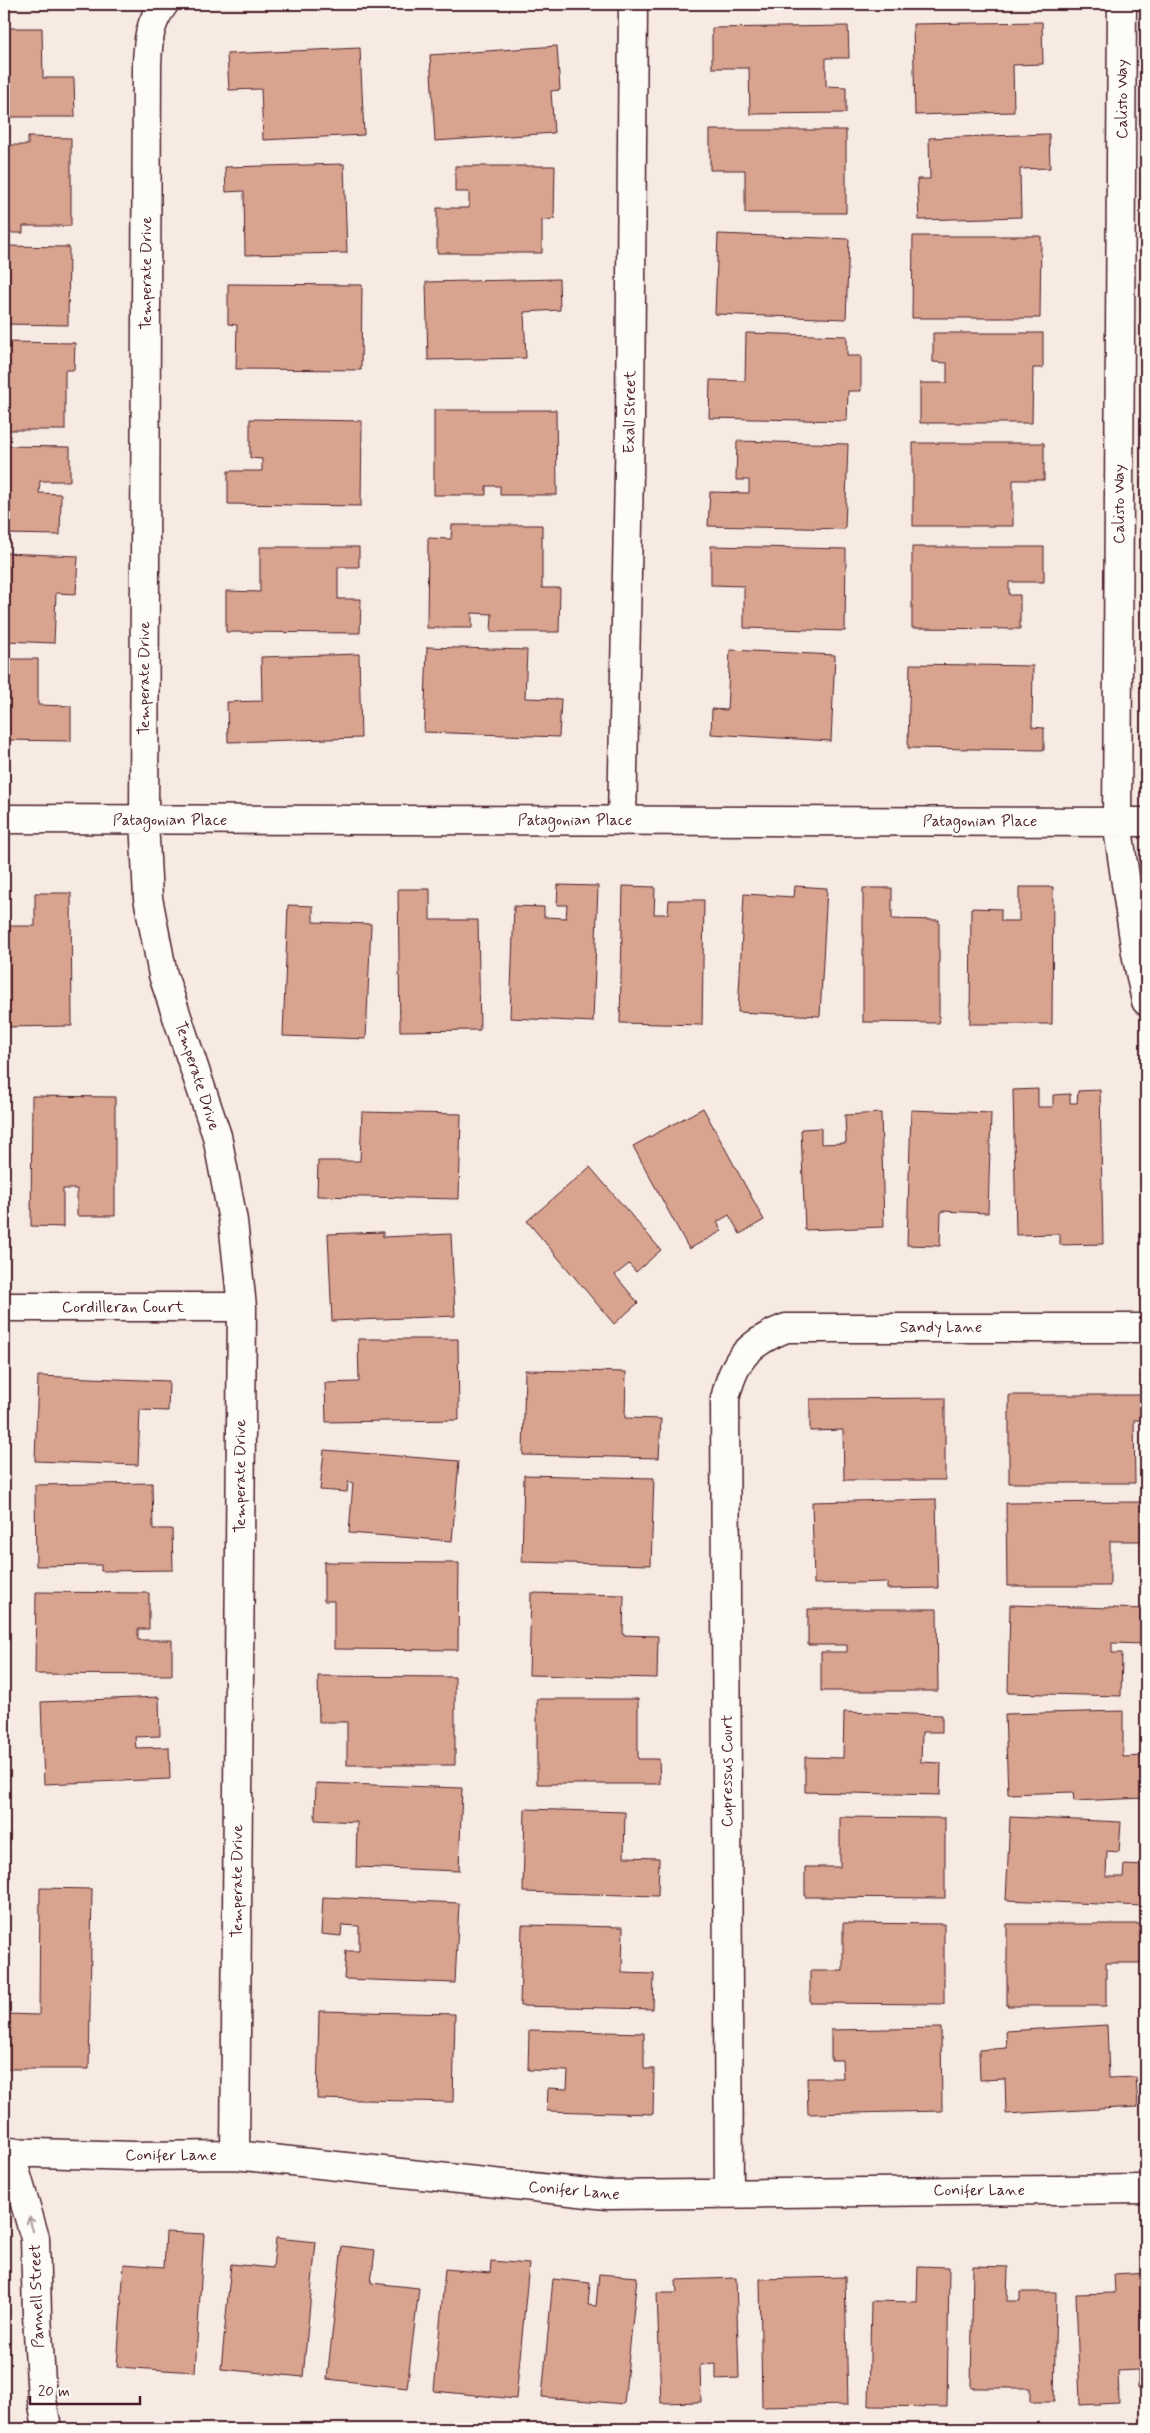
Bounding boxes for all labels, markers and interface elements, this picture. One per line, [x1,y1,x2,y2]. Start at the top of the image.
street label: Calisto Way [1112,59,1133,139]
street label: Temperate Drive [136,216,157,330]
street label: Exall Street [619,369,641,454]
street label: Calisto Way [1109,464,1130,544]
street label: Temperate Drive [134,621,155,735]
street label: Patagonian Place [113,810,227,832]
street label: Patagonian Place [518,810,632,832]
street label: Patagonian Place [923,811,1037,833]
street label: Temperate Drive [169,1019,225,1134]
street label: Cordilleran Court [62,1297,185,1318]
street label: Sandy Lane [900,1317,982,1338]
street label: Temperate Drive [230,1419,251,1533]
street label: Cupressus Court [717,1714,738,1827]
street label: Temperate Drive [227,1824,248,1938]
street label: Conifer Lane [125,2145,217,2166]
street label: Conifer Lane [527,2177,621,2205]
street label: Conifer Lane [933,2180,1025,2201]
one-way arrow [26,2217,36,2233]
street label: Pannell Street [25,2243,49,2349]
scale bar [30,2373,140,2405]
text: 20 m [38,2382,70,2402]

